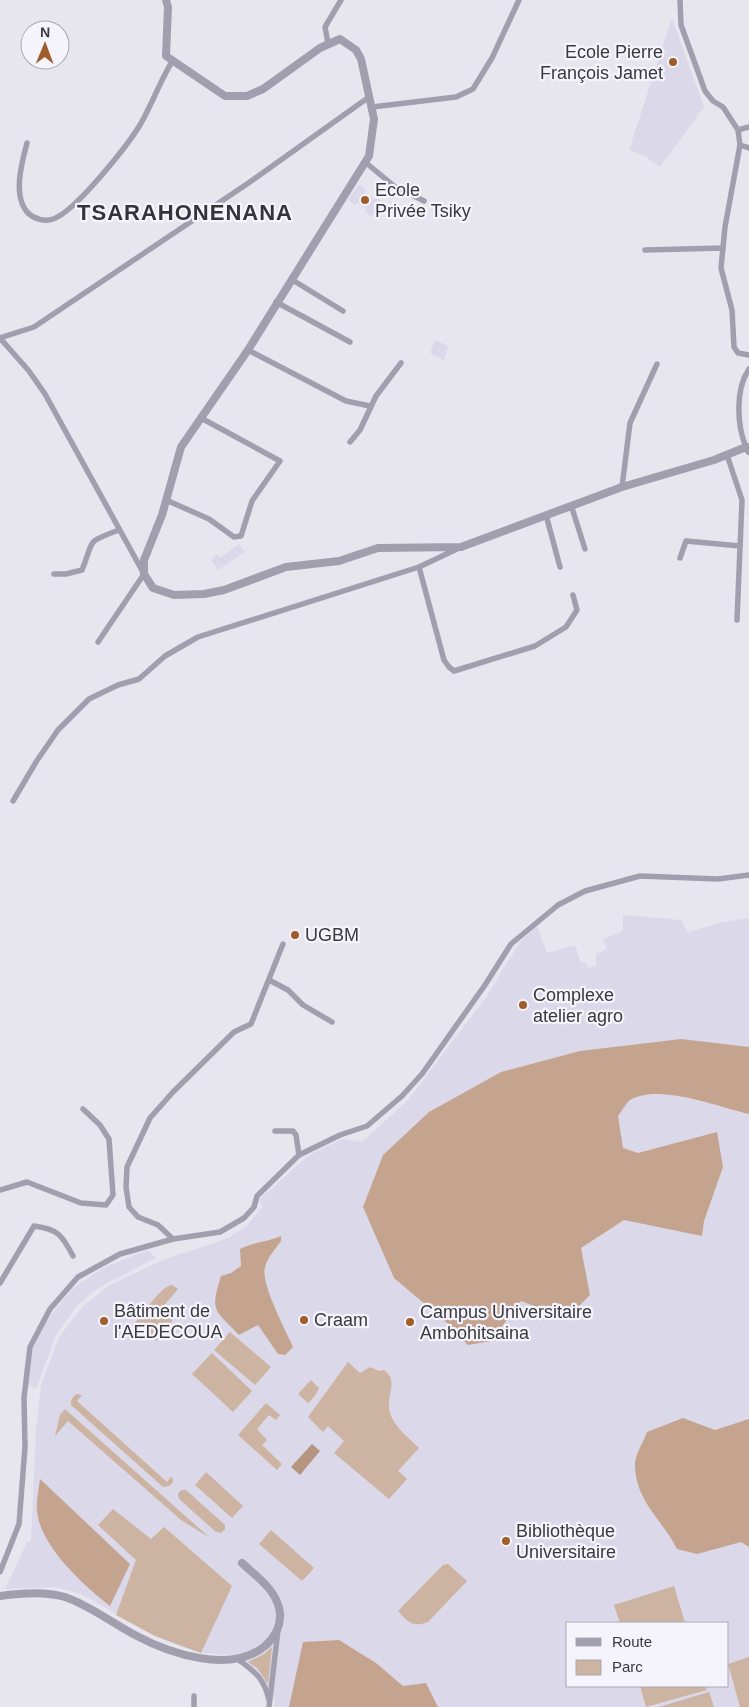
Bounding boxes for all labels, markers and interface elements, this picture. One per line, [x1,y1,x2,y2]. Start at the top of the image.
north arrow [20,20,70,70]
text: N [40,24,50,40]
place label: Ecole Pierre François Jamet [540,42,663,83]
marker: Ecole Pierre François Jamet [667,56,679,68]
place label: Ecole Privée Tsiky [375,180,471,221]
marker: Ecole Privée Tsiky [359,194,371,206]
district label: TSARAHONENANA [77,200,293,225]
place label: UGBM [305,925,359,945]
marker: UGBM [289,929,301,941]
place label: Complexe atelier agro [533,985,623,1026]
marker: Complexe atelier agro [517,999,529,1011]
place label: Bâtiment de l'AEDECOUA [114,1301,222,1342]
place label: Campus Universitaire Ambohitsaina [420,1302,592,1343]
place label: Craam [314,1310,368,1330]
marker: Craam [298,1314,310,1326]
marker: Bâtiment de l'AEDECOUA [98,1315,110,1327]
marker: Campus Universitaire Ambohitsaina [404,1316,416,1328]
place label: Bibliothèque Universitaire [516,1521,616,1562]
marker: Bibliothèque Universitaire [500,1535,512,1547]
legend [566,1622,729,1687]
text: Route [612,1633,652,1650]
text: Parc [612,1658,643,1675]

